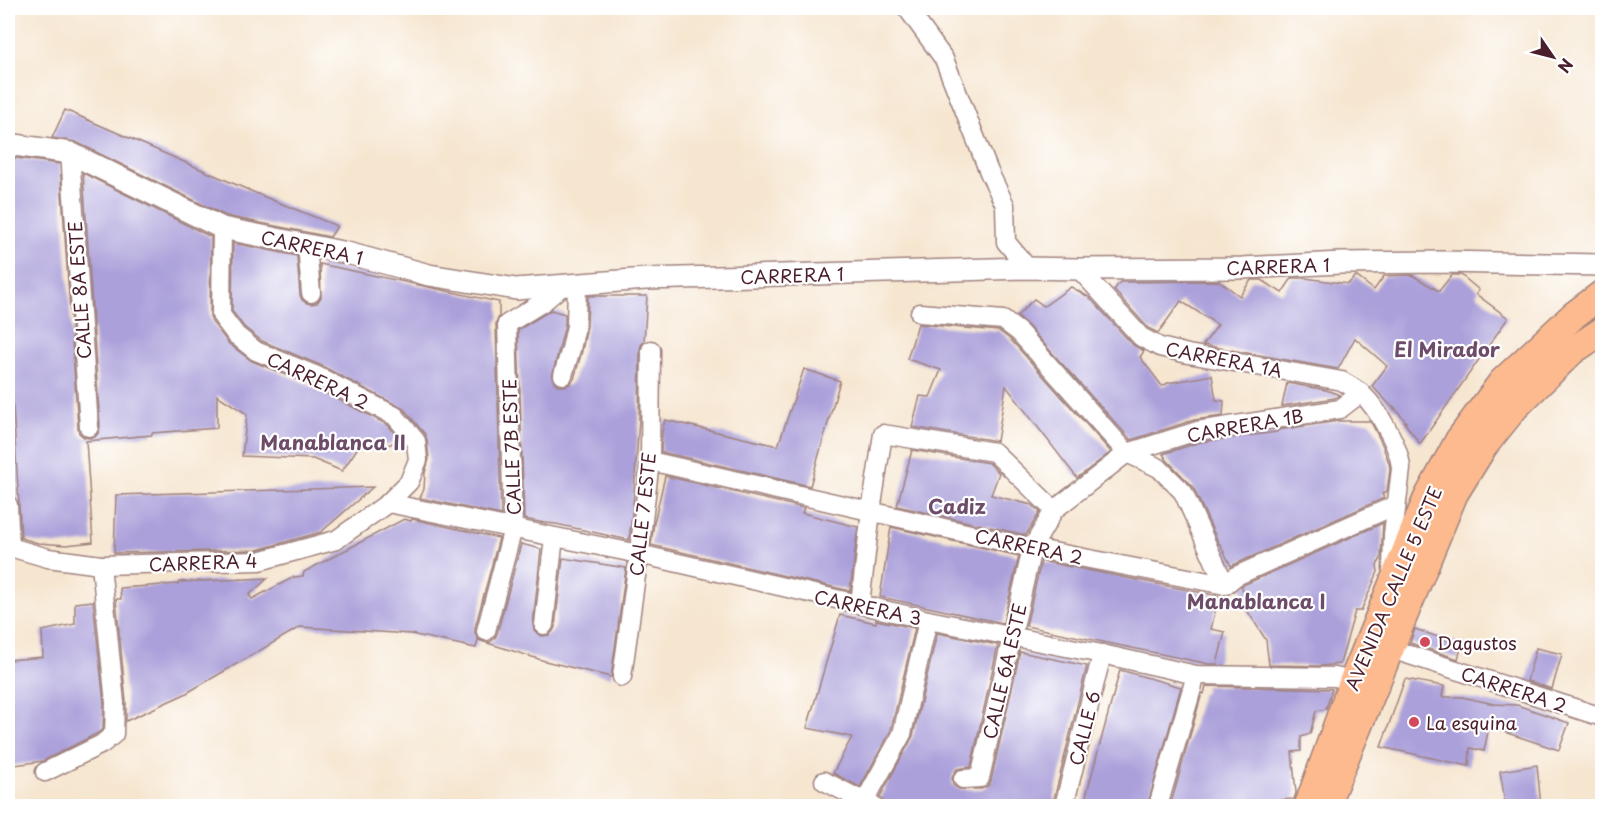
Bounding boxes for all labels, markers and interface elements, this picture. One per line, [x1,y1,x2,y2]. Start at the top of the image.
north arrow [1523,27,1583,87]
text: N [1553,54,1580,78]
street label: CALLE 8A ESTE [61,220,97,360]
street label: CARRERA 1 [258,223,366,271]
street label: CARRERA 1 [1226,251,1330,281]
street label: CARRERA 1 [740,260,844,290]
street label: CARRERA 1A [1163,334,1285,384]
district label: El Mirador [1394,334,1501,364]
street label: CARRERA 2 [263,345,373,415]
street label: CALLE 7B ESTE [495,378,527,516]
street label: CARRERA 1B [1185,401,1305,449]
district label: Manablanca II [260,427,406,457]
street label: CALLE 7 ESTE [622,451,662,577]
street label: AVENIDA CALLE 5 ESTE [1338,482,1448,694]
district label: Cadiz [928,491,986,521]
street label: CARRERA 2 [973,521,1085,571]
street label: CARRERA 4 [148,547,258,577]
street label: CARRERA 3 [812,582,924,632]
district label: Manablanca I [1187,586,1325,616]
street label: CALLE 6A ESTE [975,600,1033,742]
place label: Dagustos [1437,629,1517,656]
marker: Dagustos [1418,635,1432,649]
street label: CARRERA 2 [1458,659,1570,719]
street label: CALLE 6 [1062,688,1106,768]
place label: La esquina [1426,709,1517,736]
marker: La esquina [1407,715,1421,729]

